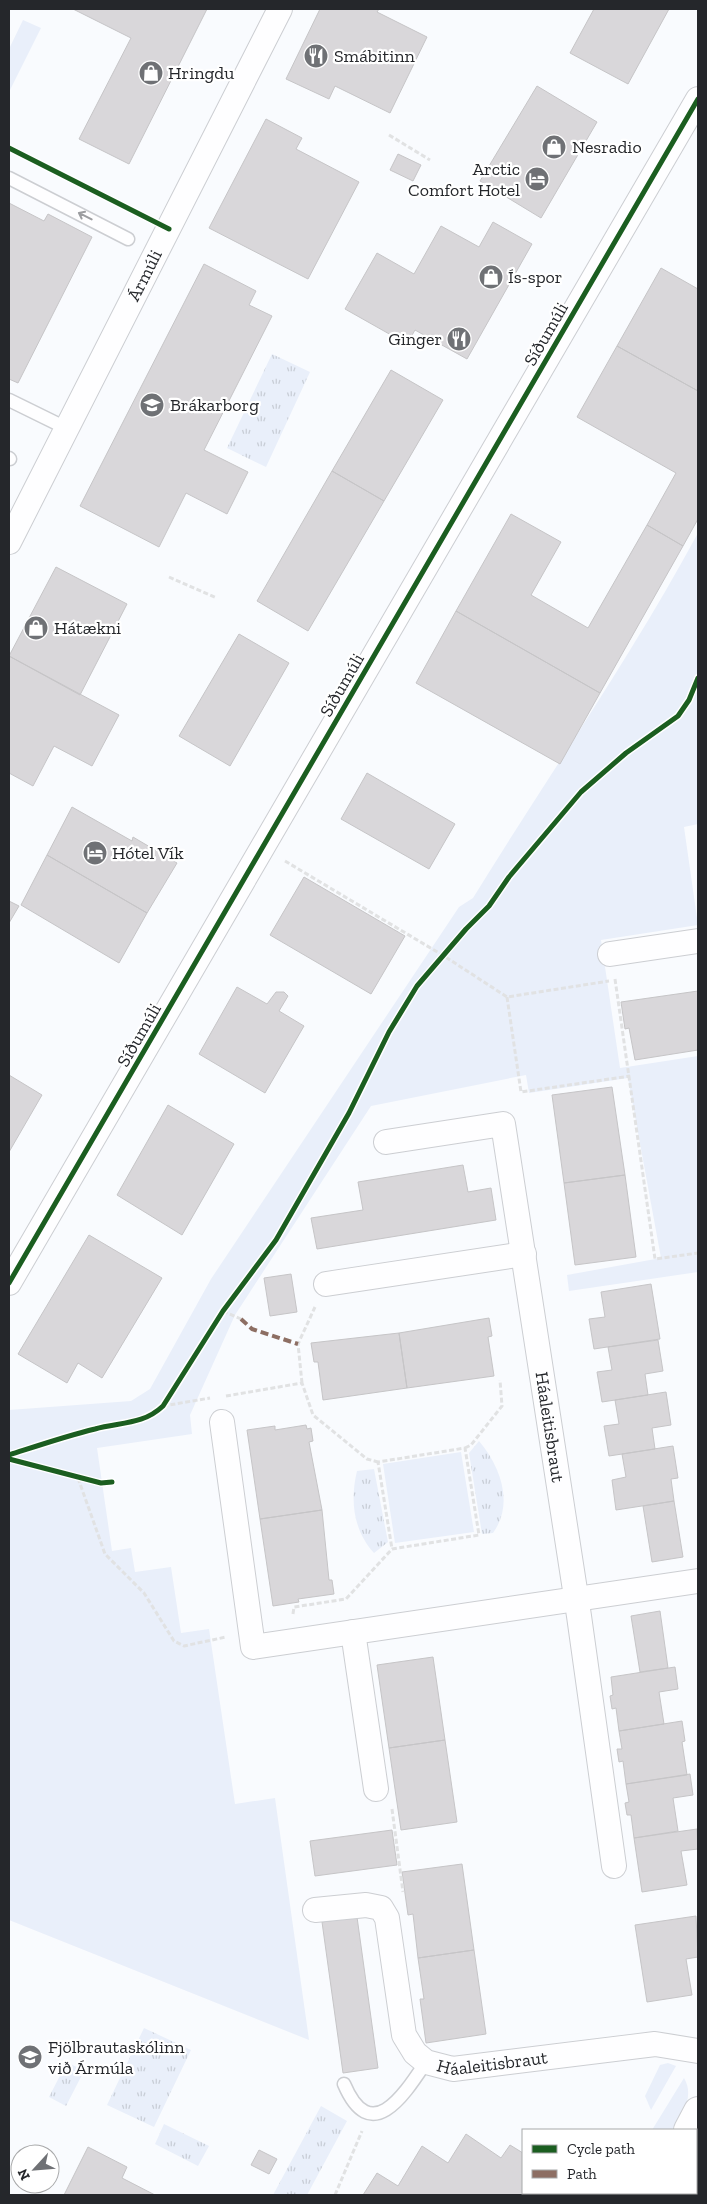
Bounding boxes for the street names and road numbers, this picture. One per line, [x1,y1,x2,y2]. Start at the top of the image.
street label: Ármúli [122,246,167,305]
street label: Síðumúli [519,298,573,370]
street label: Síðumúli [315,649,369,721]
street label: Síðumúli [112,999,166,1071]
street label: Háaleitisbraut [530,1370,569,1484]
street label: Háaleitisbraut [434,2046,549,2080]

